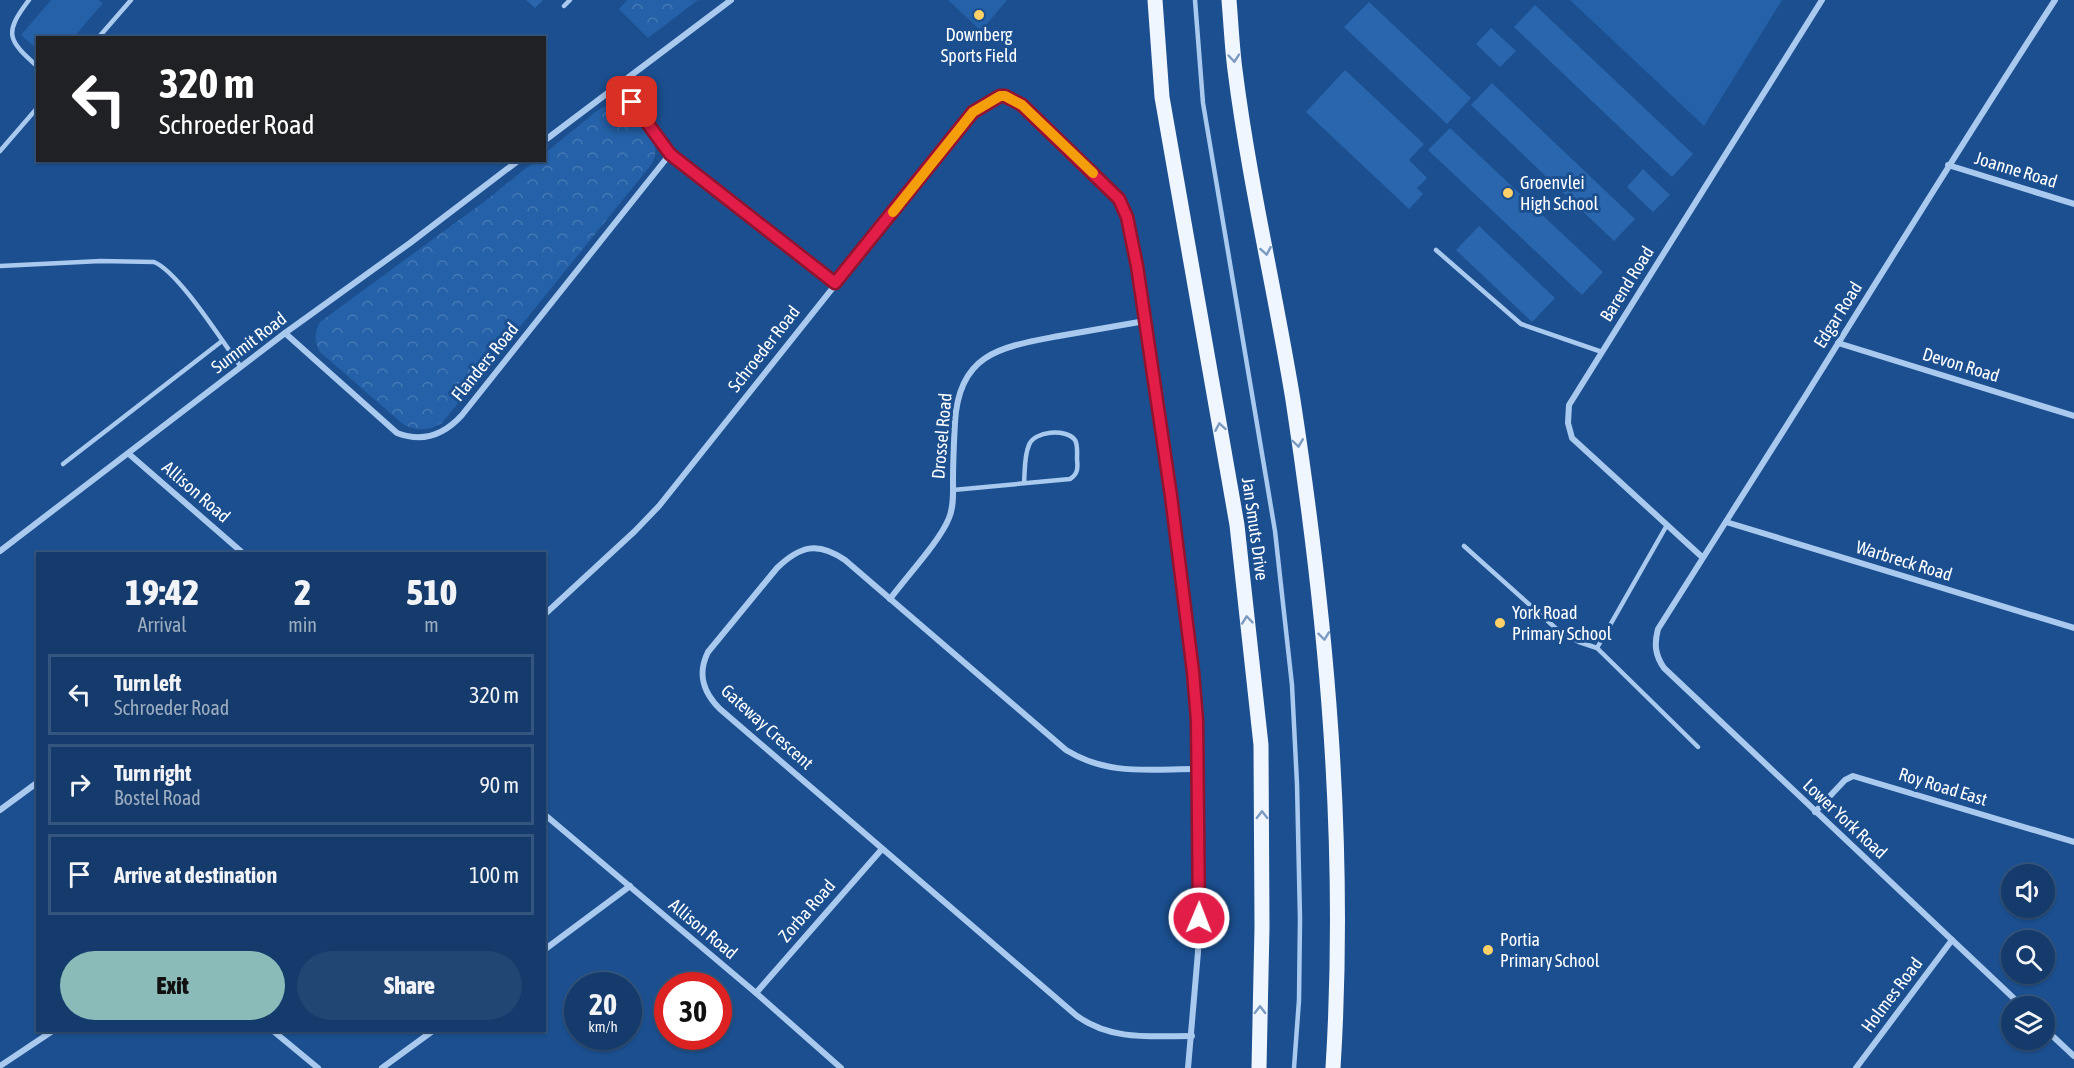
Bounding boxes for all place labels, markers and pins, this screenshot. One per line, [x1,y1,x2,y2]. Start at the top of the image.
marker: Downberg Sports Field [972,8,986,22]
place label: Downberg Sports Field [941,24,1017,66]
pin [606,76,657,127]
place label: Groenvlei High School [1520,172,1598,214]
marker: Groenvlei High School [1501,186,1515,200]
place label: York Road Primary School [1512,602,1612,644]
marker: York Road Primary School [1493,616,1507,630]
place label: Portia Primary School [1500,929,1600,971]
marker: Portia Primary School [1481,943,1495,957]

